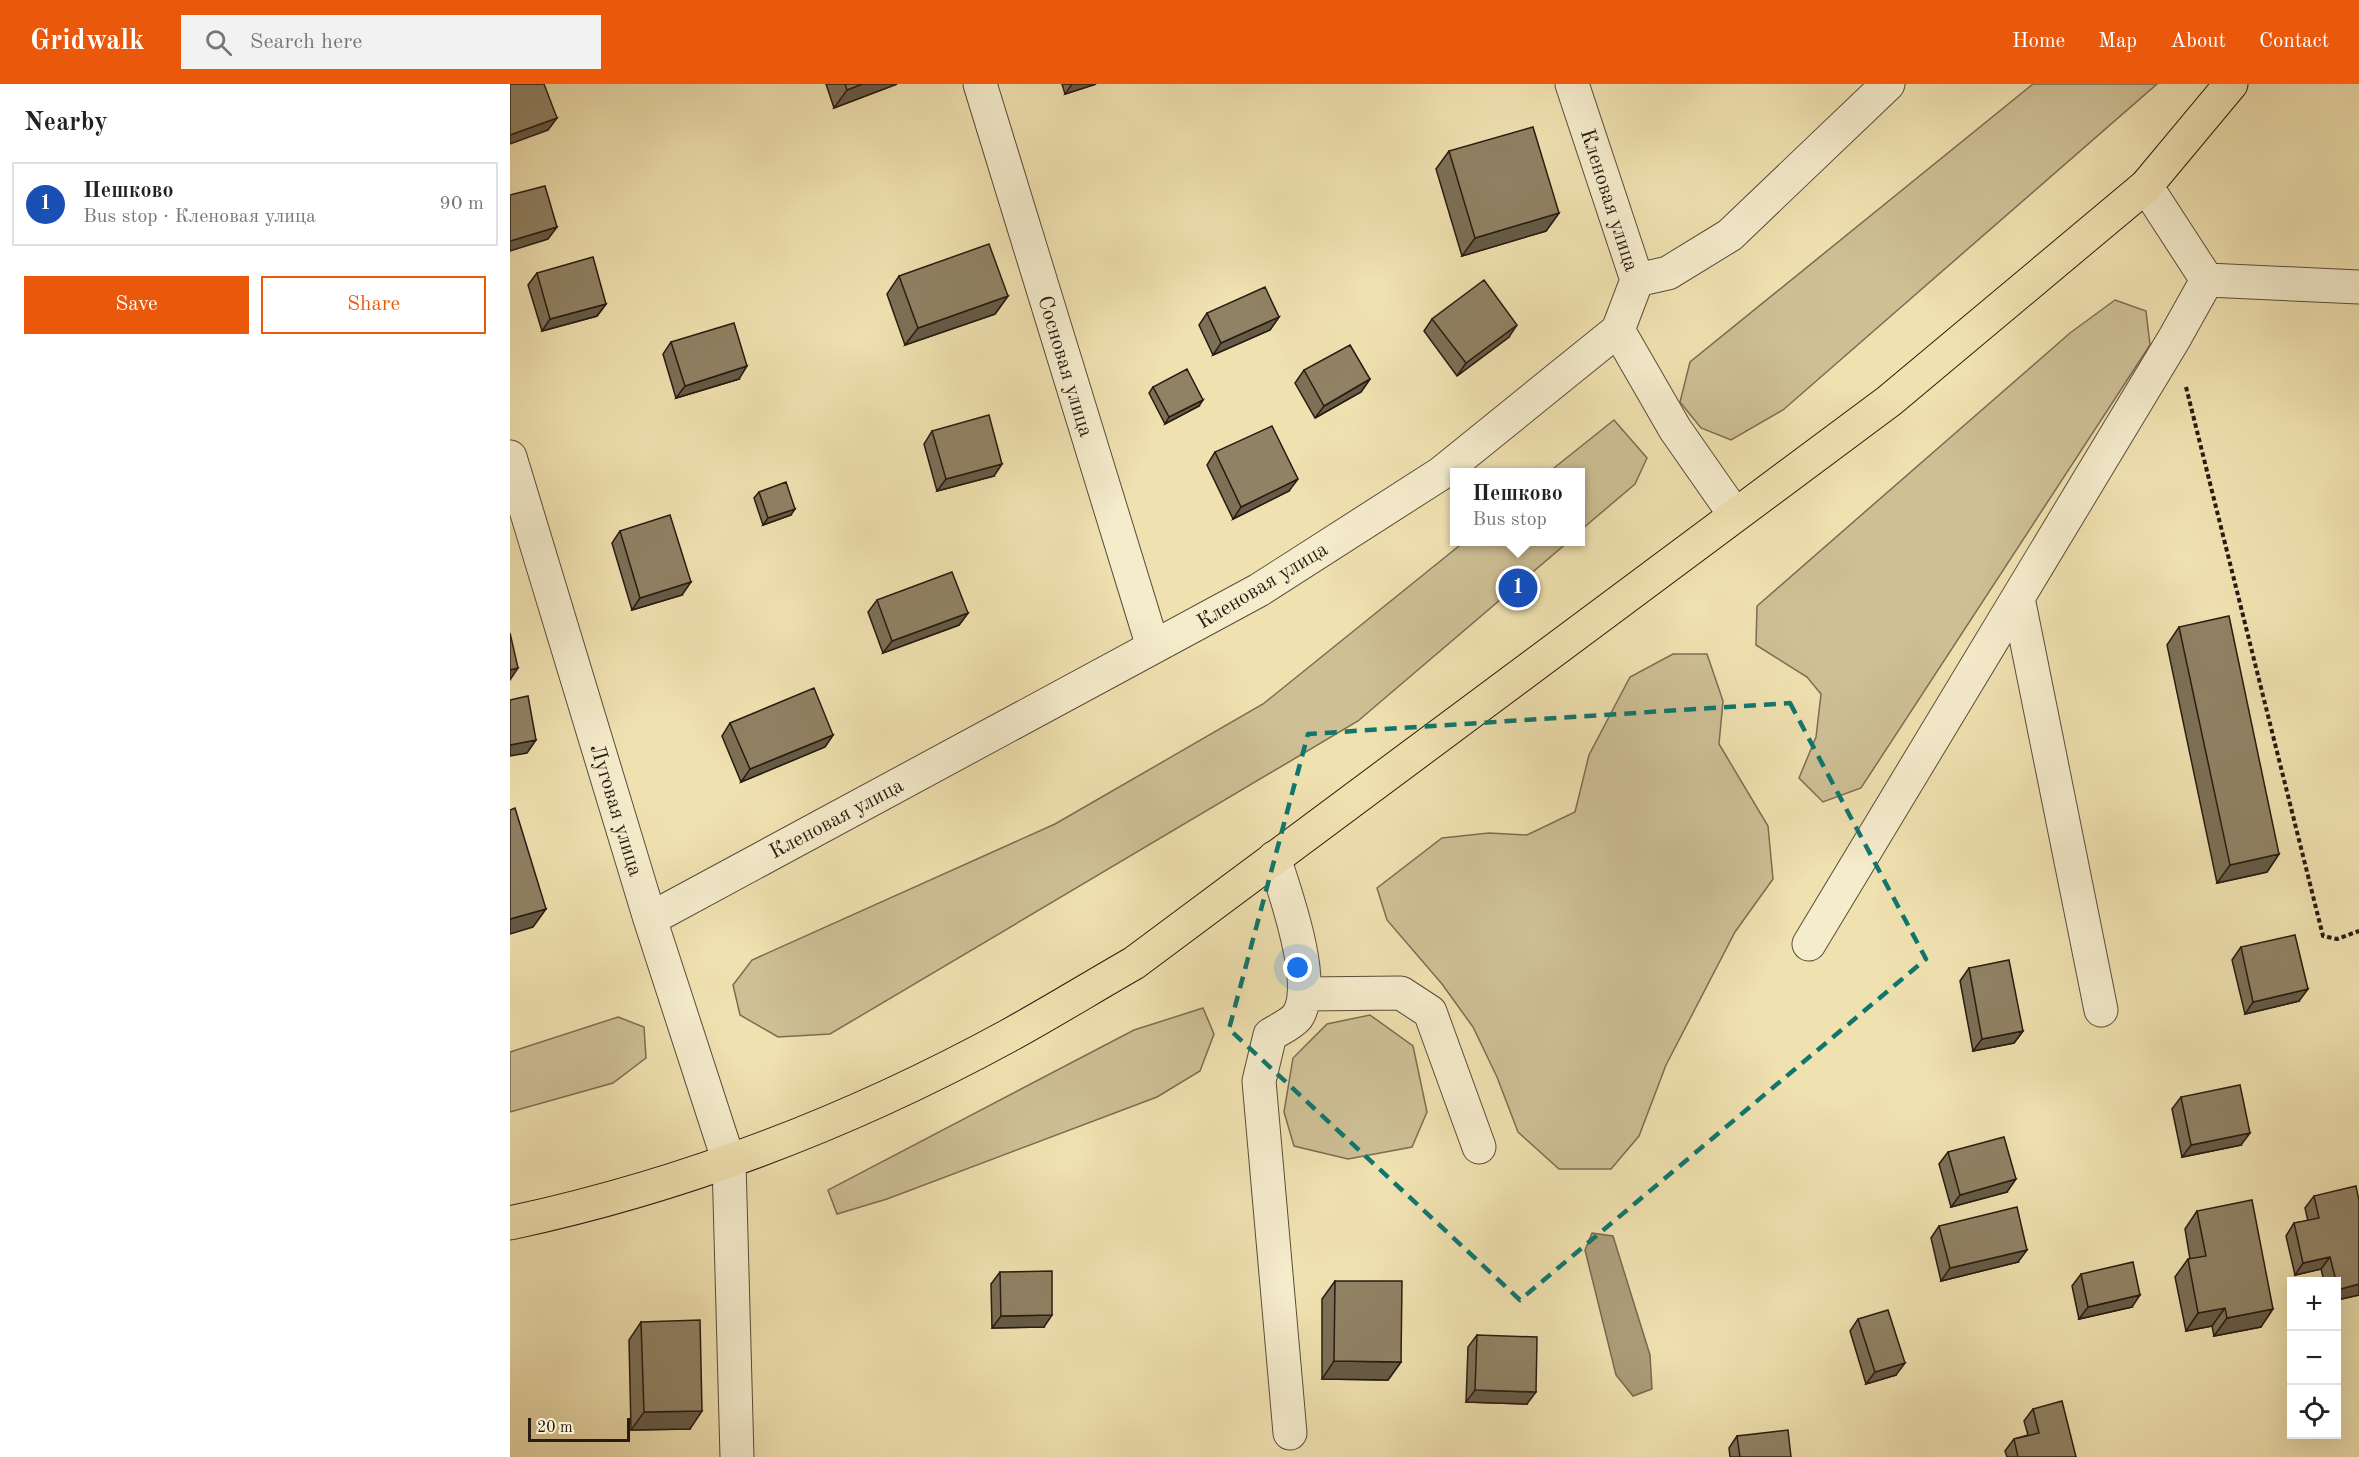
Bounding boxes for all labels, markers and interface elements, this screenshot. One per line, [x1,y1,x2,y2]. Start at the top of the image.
search box [181,15,601,69]
icon: search [202,26,235,59]
text: Gridwalk [30,28,145,56]
text: Search here [250,31,362,53]
text: Home [2012,31,2065,52]
text: Map [2098,31,2137,52]
text: About [2170,31,2226,52]
text: Contact [2259,31,2329,52]
text: Nearby [24,110,108,136]
street label: Кленовая улица [1576,127,1641,274]
text: Пешково [83,180,174,202]
text: 1 [40,194,51,214]
text: 90 m [439,194,484,214]
text: Bus stop · Кленовая улица [83,207,316,227]
button: Save [24,276,249,334]
button: Share [261,276,486,334]
street label: Сосновая улица [1033,293,1096,440]
popup [1450,468,1585,546]
text: Пешково [1472,483,1563,505]
text: Bus stop [1472,510,1547,530]
street label: Кленовая улица [1194,539,1332,634]
pin: 1 [1498,566,1538,610]
street label: Луговая улица [586,742,646,879]
street label: Кленовая улица [766,775,907,863]
your location [1283,953,1312,982]
map controls [2287,1277,2341,1439]
button: + [2287,1277,2341,1331]
button: − [2287,1331,2341,1385]
button: locate [2287,1385,2341,1439]
scale bar [528,1415,630,1442]
text: 20 m [537,1420,573,1436]

